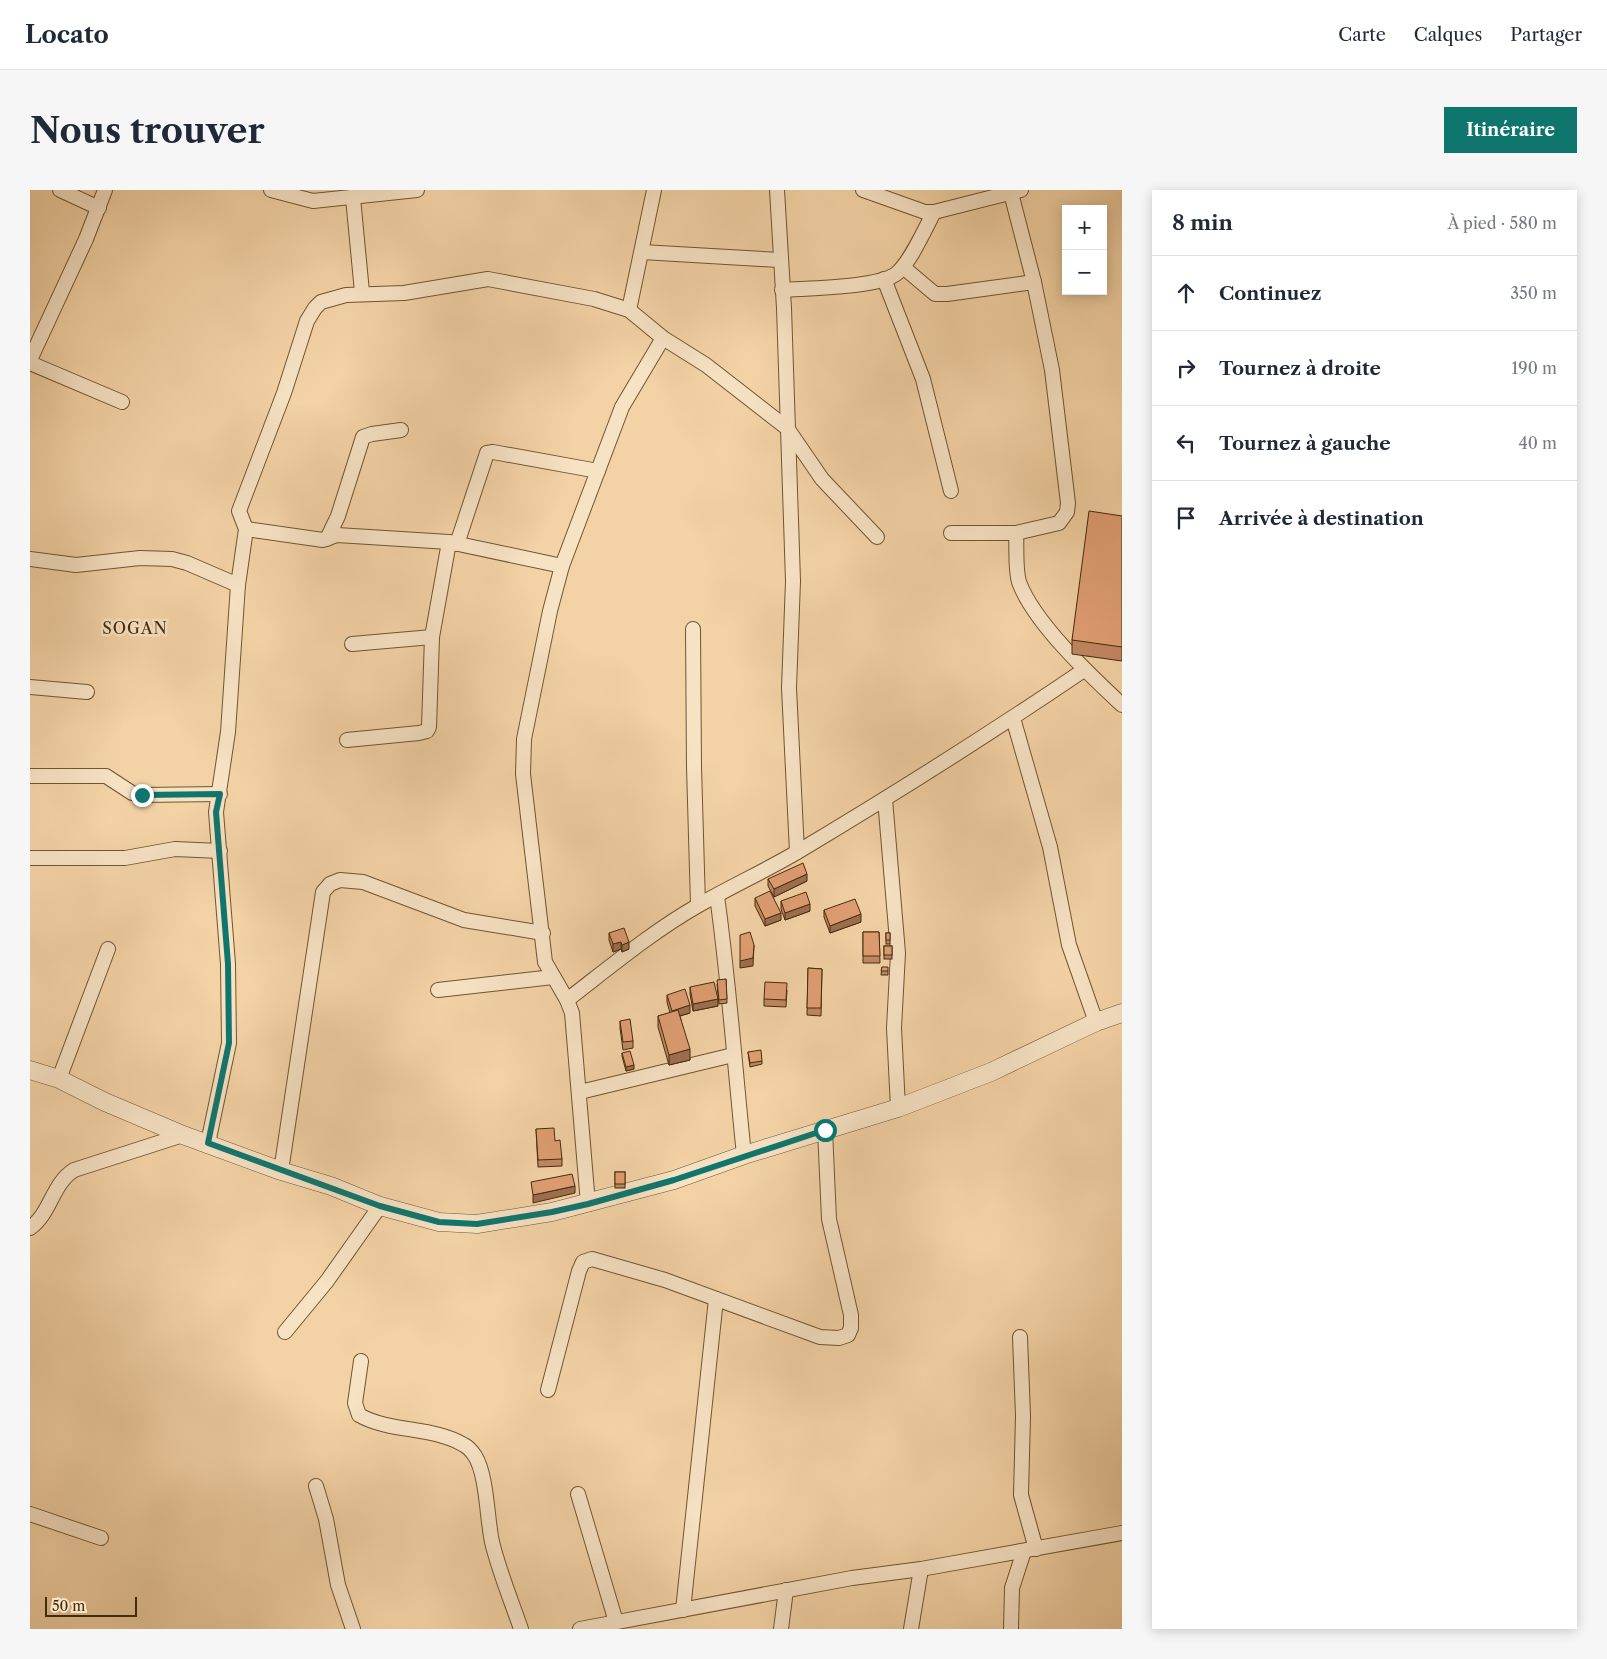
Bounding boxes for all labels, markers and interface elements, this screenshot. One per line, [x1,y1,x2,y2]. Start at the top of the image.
text: Locato [25,20,109,49]
text: Carte [1338,24,1386,46]
text: Calques [1414,24,1482,46]
text: Partager [1510,24,1582,46]
button: Itinéraire [1444,107,1577,153]
text: Nous trouver [30,109,265,152]
map controls [1062,205,1107,295]
button: + [1062,205,1107,250]
text: 8 min [1172,210,1233,235]
text: À pied · 580 m [1448,213,1557,233]
button: − [1062,250,1107,295]
icon: ahead [1172,279,1200,307]
text: Continuez [1219,282,1321,305]
text: 350 m [1510,283,1557,303]
icon: right [1172,354,1200,382]
text: Tournez à droite [1219,357,1381,380]
text: 190 m [1512,358,1557,378]
icon: left [1172,429,1200,457]
text: Tournez à gauche [1219,432,1391,455]
text: 40 m [1518,433,1557,453]
icon: arrive [1172,504,1200,532]
text: Arrivée à destination [1219,507,1424,530]
district label: SOGAN [102,618,168,638]
route end [131,784,154,807]
route start [814,1119,837,1142]
scale bar [45,1594,138,1617]
text: 50 m [52,1597,85,1615]

